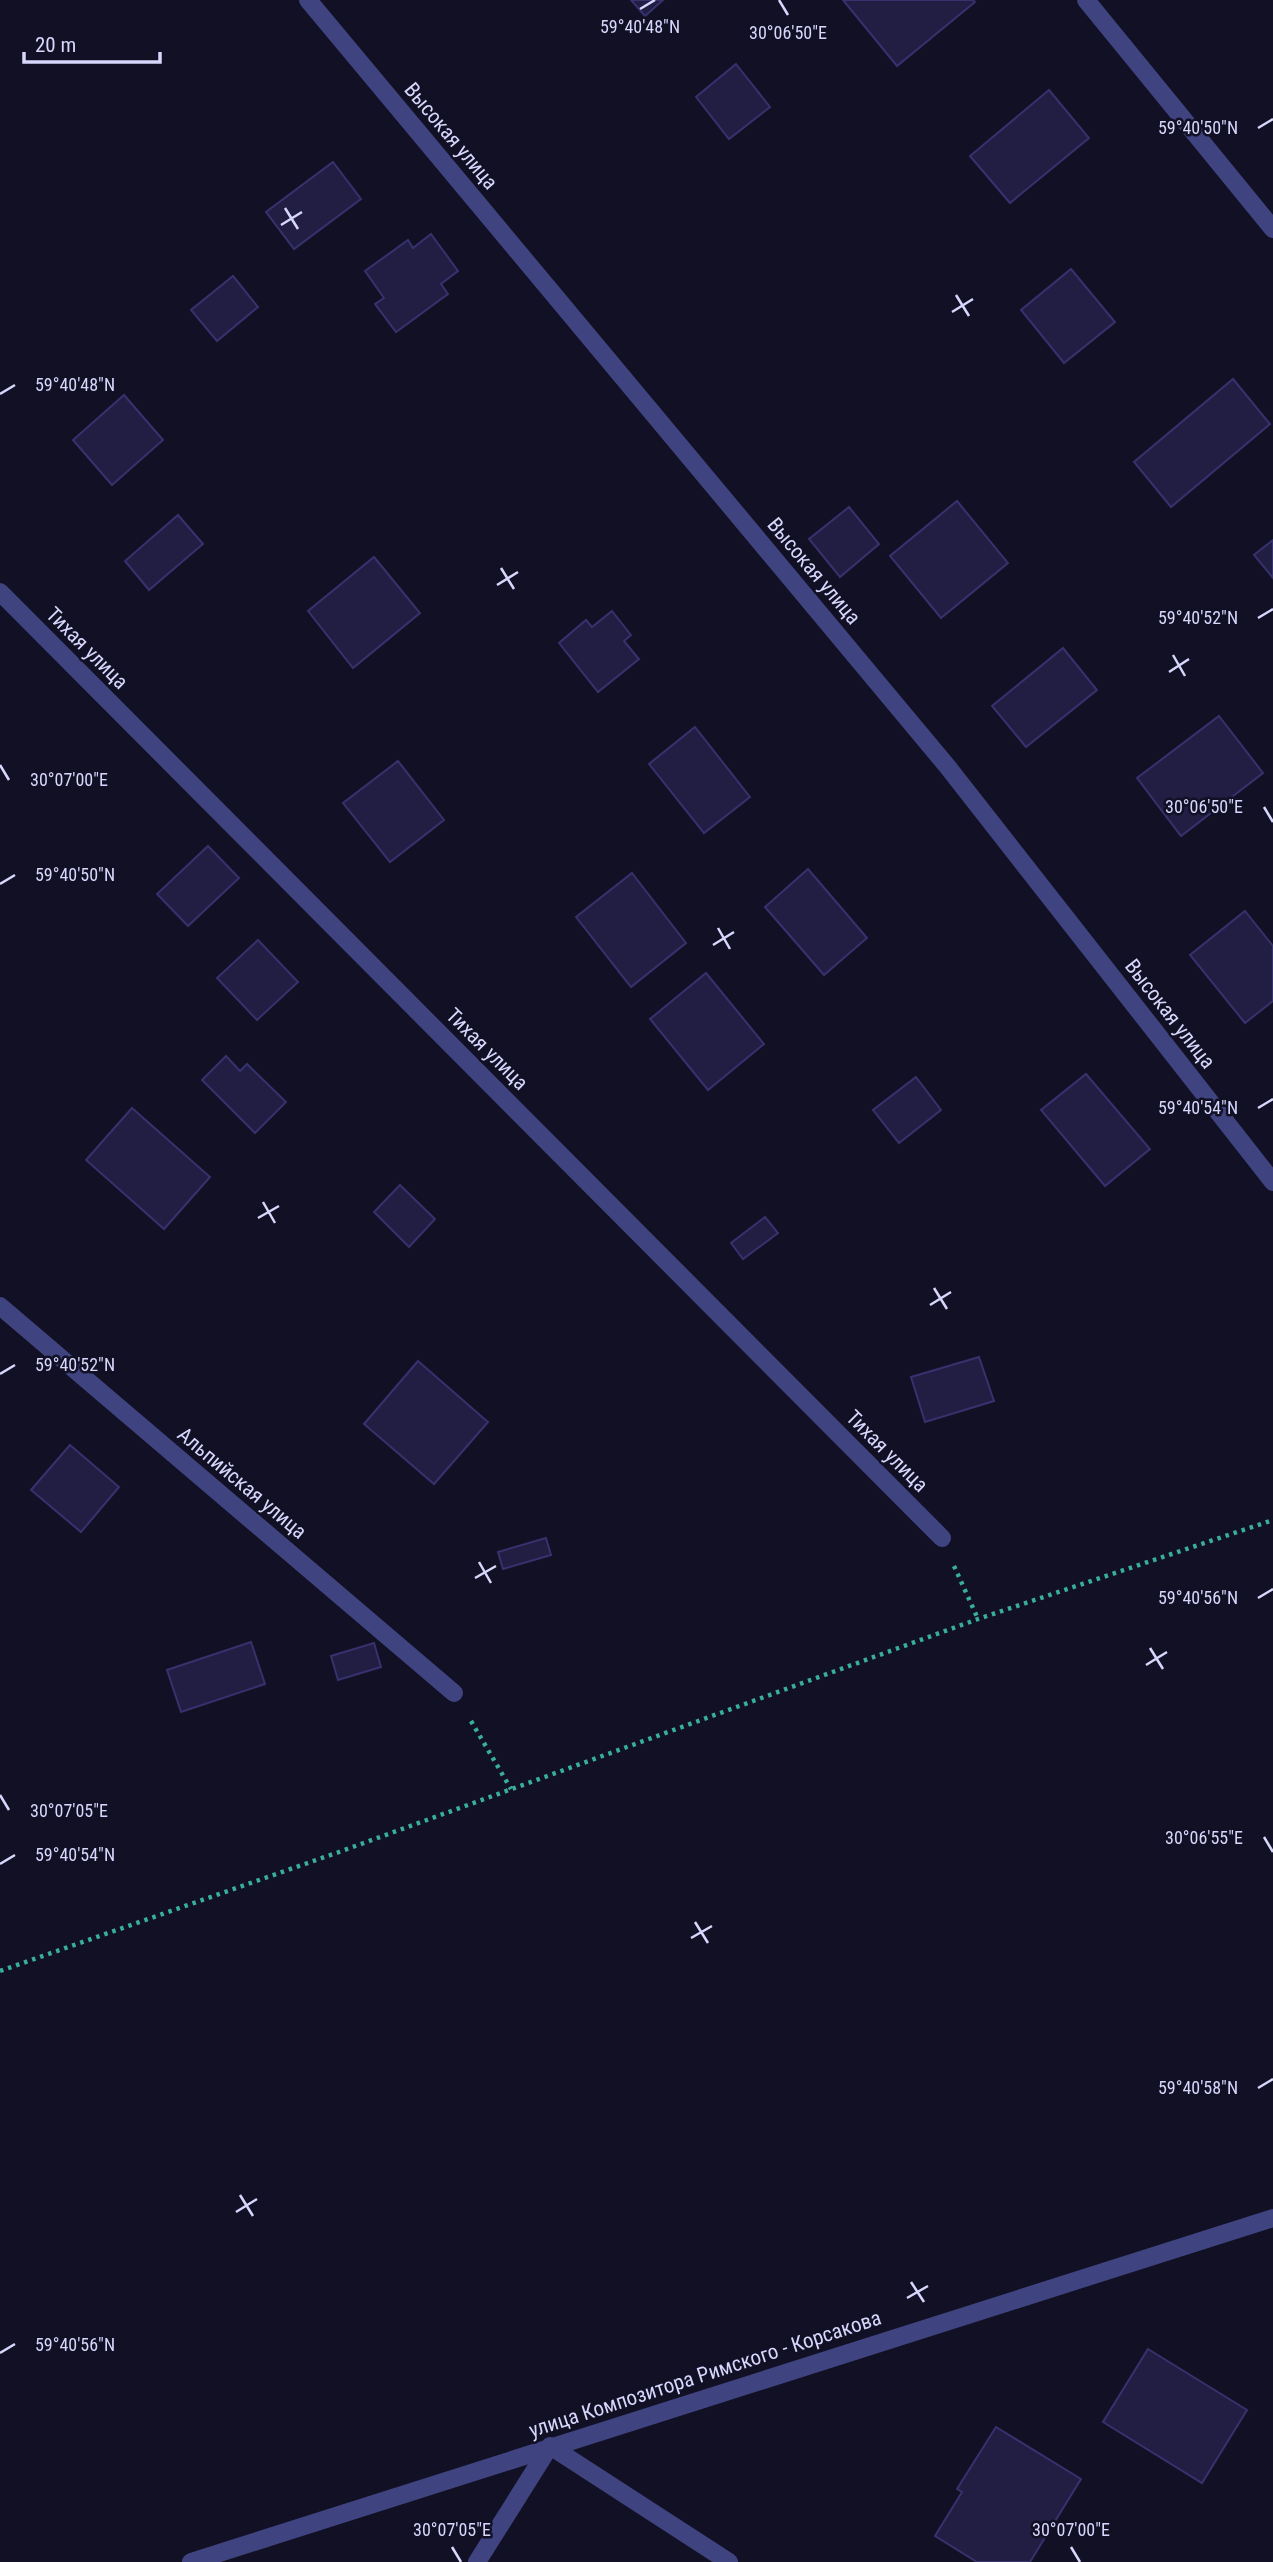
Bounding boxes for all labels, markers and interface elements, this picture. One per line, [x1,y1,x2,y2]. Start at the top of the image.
text: 59°40'48"N [600,16,680,37]
scale bar [24,21,161,65]
text: 30°06'50"E [749,22,827,43]
text: 20 m [35,33,76,57]
street label: Высокая улица [399,78,503,194]
text: 59°40'50"N [1158,117,1238,138]
text: 59°40'48"N [35,374,115,395]
street label: Высокая улица [762,513,866,629]
street label: Тихая улица [41,602,133,694]
text: 59°40'52"N [1158,607,1238,628]
text: 30°07'00"E [30,769,108,790]
text: 30°06'50"E [1165,796,1243,817]
text: 59°40'50"N [35,864,115,885]
street label: Высокая улица [1120,955,1220,1073]
street label: Тихая улица [441,1003,533,1095]
text: 59°40'54"N [1158,1097,1238,1118]
text: 59°40'52"N [35,1354,115,1375]
street label: Тихая улица [841,1405,933,1497]
street label: Альпийская улица [173,1422,311,1544]
text: 59°40'56"N [1158,1587,1238,1608]
text: 30°07'05"E [30,1800,108,1821]
text: 30°06'55"E [1165,1827,1243,1848]
text: 59°40'54"N [35,1844,115,1865]
text: 59°40'58"N [1158,2077,1238,2098]
street label: улица Композитора Римского - Корсакова [526,2306,884,2442]
text: 59°40'56"N [35,2334,115,2355]
text: 30°07'05"E [413,2519,491,2540]
text: 30°07'00"E [1032,2519,1110,2540]

